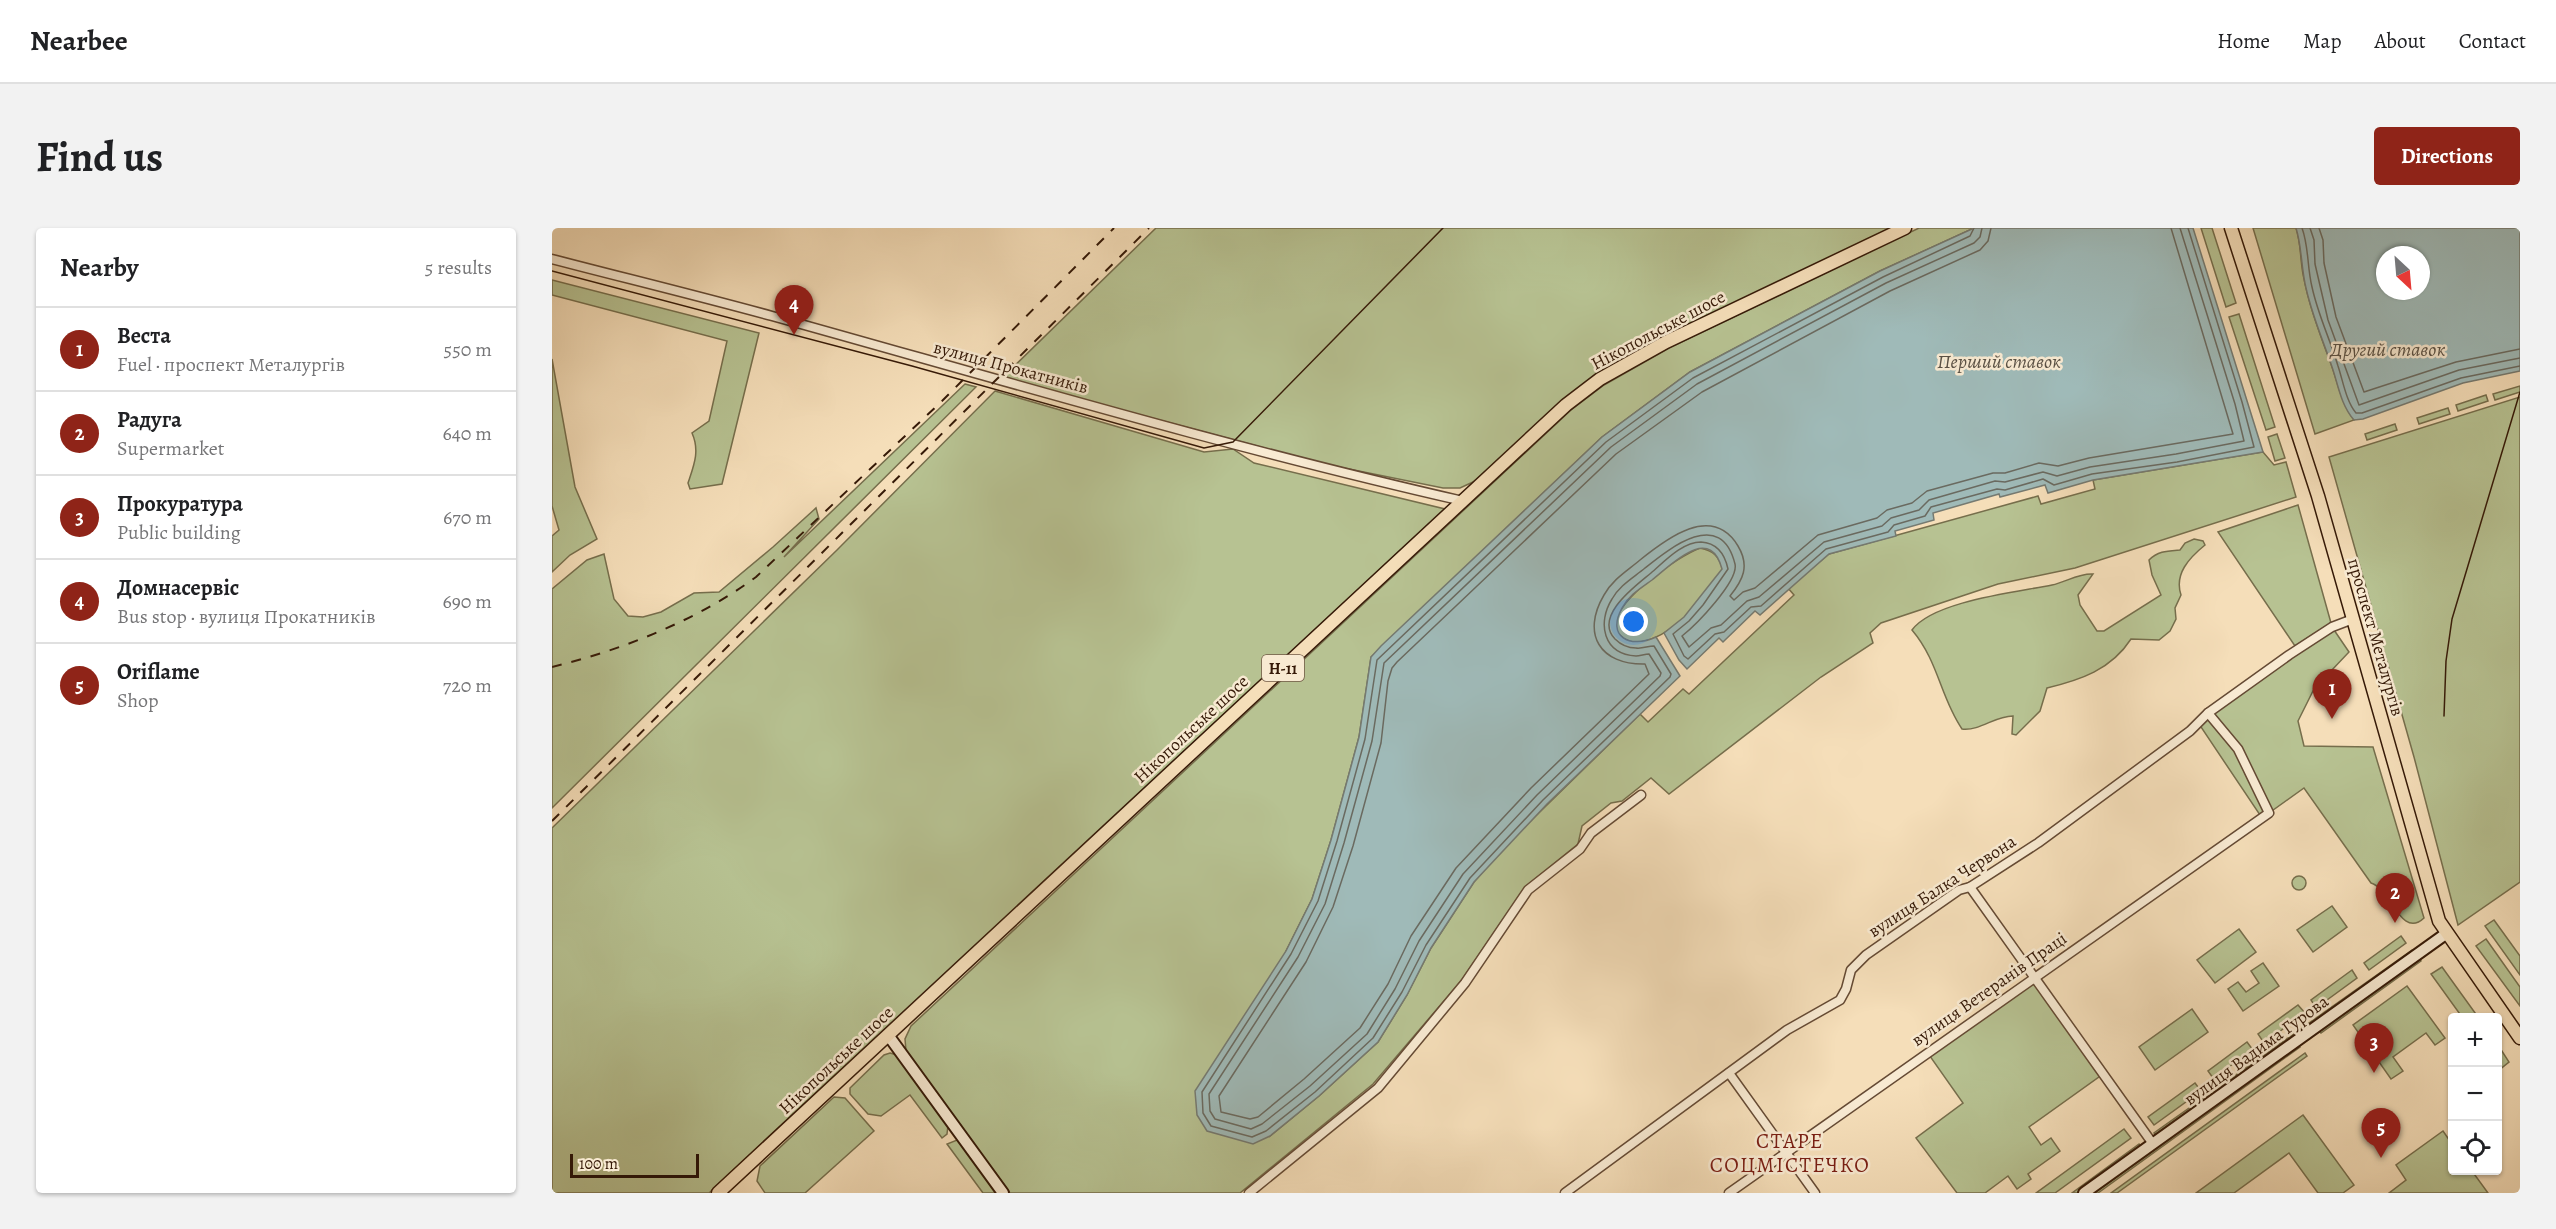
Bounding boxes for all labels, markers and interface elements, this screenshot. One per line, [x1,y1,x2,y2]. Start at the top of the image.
text: Nearbee [30,22,128,60]
text: Home [2217,27,2270,55]
text: Map [2303,27,2341,55]
text: About [2374,27,2426,55]
text: Contact [2459,27,2526,55]
button: Directions [2374,127,2520,185]
text: Find us [36,128,163,185]
north arrow [2376,246,2430,300]
text: Nearby [60,250,139,285]
text: 5 results [425,254,492,281]
pin: 4 [774,285,814,335]
street label: Нікопольське шосе [1587,285,1729,375]
text: Веста [117,321,171,351]
street label: вулиця Прокатників [931,335,1091,399]
text: 1 [76,336,83,363]
text: 550 m [444,336,492,363]
water label: Другий ставок [2329,336,2445,363]
water label: Перший ставок [1937,348,2061,375]
text: Fuel · проспект Металургів [117,351,345,378]
text: Радуга [117,405,182,435]
text: 2 [75,420,84,447]
text: 640 m [442,420,492,447]
text: Supermarket [117,435,224,462]
text: Прокуратура [117,489,243,519]
text: 3 [75,504,84,531]
text: 670 m [443,504,492,531]
text: Public building [117,519,241,546]
street label: проспект Металургів [2342,555,2410,719]
text: Домнасервіс [117,573,239,603]
text: 4 [75,588,84,615]
text: 690 m [442,588,492,615]
text: Bus stop · вулиця Прокатників [117,603,376,630]
your location [1619,607,1648,636]
road number: Н-11 [1262,655,1304,681]
text: Oriflame [117,657,200,687]
street label: Нікопольське шосе [1128,670,1254,788]
pin: 1 [2312,670,2352,719]
text: 5 [75,672,84,699]
text: 720 m [443,672,492,699]
text: Shop [117,687,159,714]
street label: вулиця Балка Червона [1863,829,2021,943]
pin: 2 [2376,874,2414,923]
street label: вулиця Ветеранів Праці [1907,926,2071,1052]
street label: вулиця Вадима Гурова [2179,989,2334,1111]
street label: Нікопольське шосе [773,1001,899,1119]
map controls [2448,1013,2502,1175]
button: + [2448,1013,2502,1067]
pin: 3 [2354,1024,2394,1073]
button: − [2448,1067,2502,1121]
pin: 5 [2362,1108,2400,1158]
button: locate [2448,1121,2502,1175]
district label: СТАРЕ СОЦМІСТЕЧКО [1710,1127,1870,1179]
scale bar [570,1151,699,1178]
text: 100 m [579,1153,618,1175]

